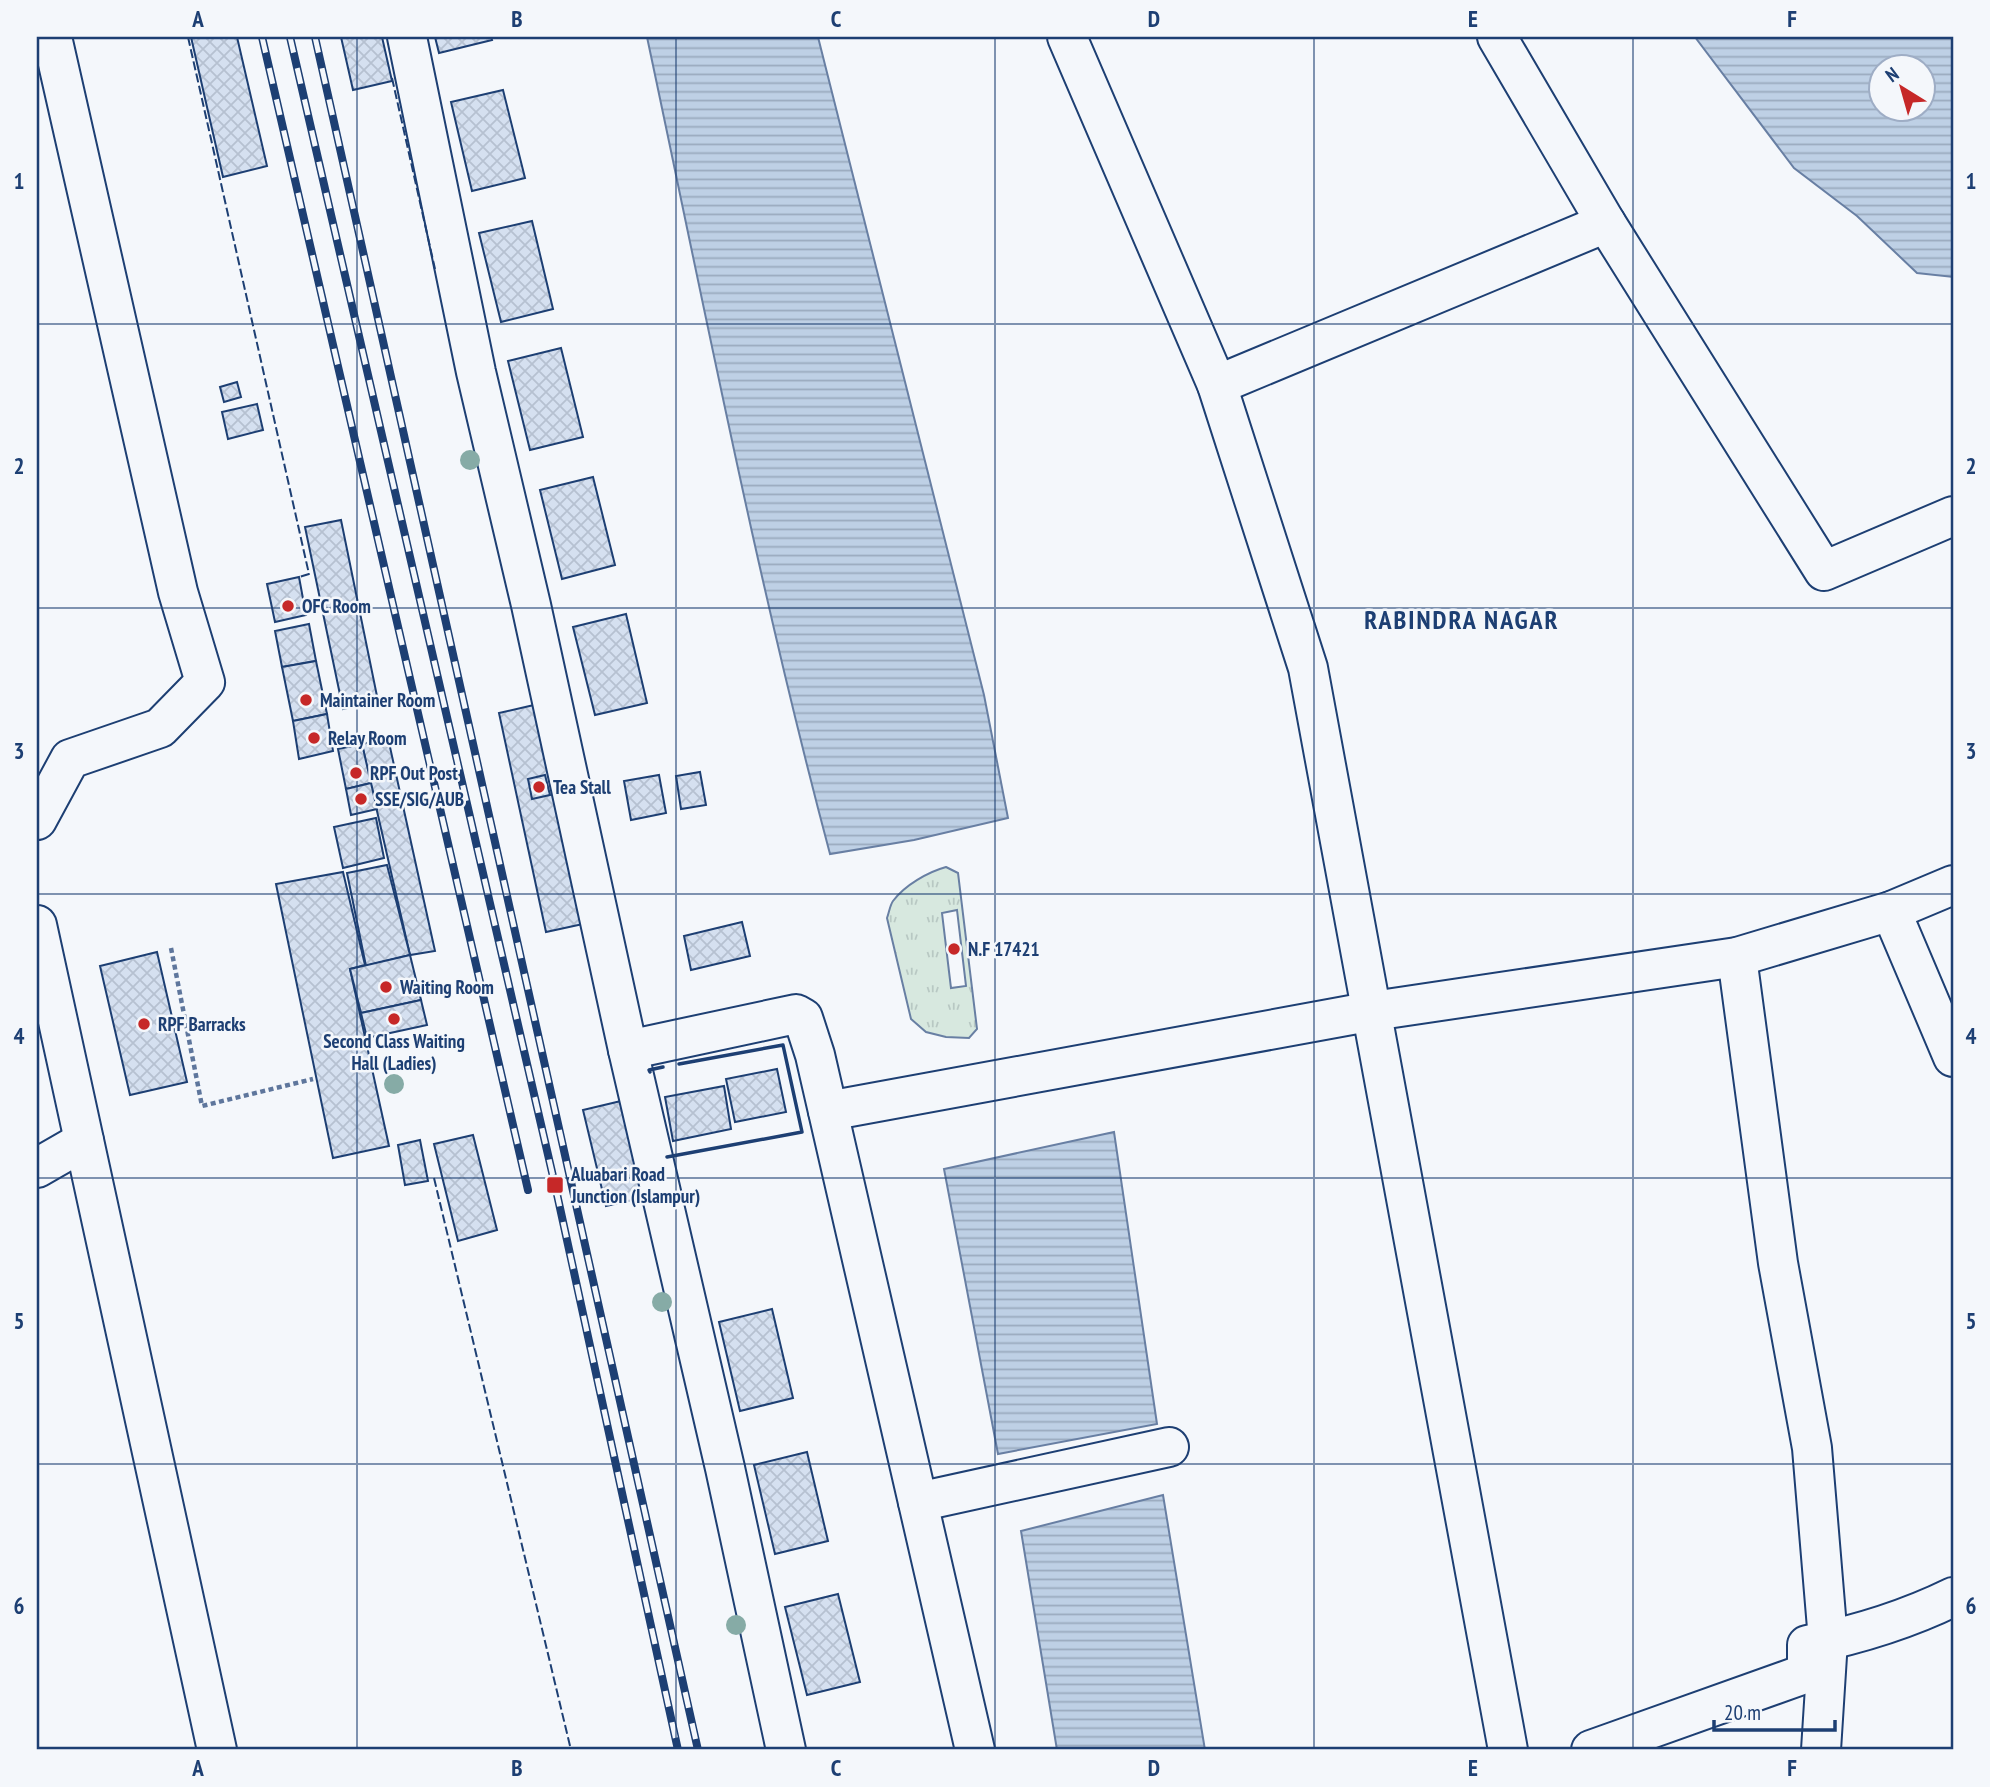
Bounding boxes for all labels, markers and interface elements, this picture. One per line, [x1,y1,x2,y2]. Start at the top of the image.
text: A [191,4,204,33]
text: B [511,4,523,33]
text: C [831,4,842,33]
text: D [1148,4,1160,33]
text: E [1468,4,1478,33]
text: F [1787,4,1797,33]
north arrow [1868,52,1938,122]
text: N [1880,62,1903,87]
text: 1 [14,166,25,195]
text: 1 [1966,166,1977,195]
text: 2 [14,451,25,480]
text: 2 [1966,451,1977,480]
place label: OFC Room [302,594,371,618]
marker: OFC Room [280,598,296,614]
district label: RABINDRA NAGAR [1364,603,1560,636]
place label: Maintainer Room [320,688,435,712]
marker: Maintainer Room [298,692,314,708]
place label: Relay Room [328,726,407,750]
marker: Relay Room [306,730,322,746]
text: 3 [14,736,25,765]
text: 3 [1966,736,1977,765]
place label: RPF Out Post [370,761,458,785]
marker: RPF Out Post [348,765,364,781]
place label: Tea Stall [553,775,611,799]
marker: Tea Stall [531,779,547,795]
place label: SSE/SIG/AUB [375,787,464,811]
marker: SSE/SIG/AUB [353,791,369,807]
place label: N.F 17421 [968,937,1040,961]
marker: N.F 17421 [946,941,962,957]
place label: Waiting Room [399,975,494,999]
marker: Waiting Room [378,979,394,995]
marker: Second Class Waiting Hall (Ladies) [386,1011,402,1027]
place label: RPF Barracks [158,1012,246,1036]
marker: RPF Barracks [136,1016,152,1032]
text: 4 [14,1021,25,1050]
text: 4 [1966,1021,1977,1050]
place label: Second Class Waiting Hall (Ladies) [323,1029,465,1075]
place label: Aluabari Road Junction (Islampur) [570,1162,700,1208]
marker: Aluabari Road Junction (Islampur) [545,1175,565,1195]
text: 5 [14,1306,25,1335]
text: 5 [1966,1306,1977,1335]
text: 6 [14,1591,25,1620]
text: 6 [1966,1591,1977,1620]
scale bar [1714,1689,1834,1733]
text: 20 m [1724,1699,1761,1726]
text: A [191,1753,204,1782]
text: B [511,1753,523,1782]
text: C [831,1753,842,1782]
text: D [1148,1753,1160,1782]
text: E [1468,1753,1478,1782]
text: F [1787,1753,1797,1782]

